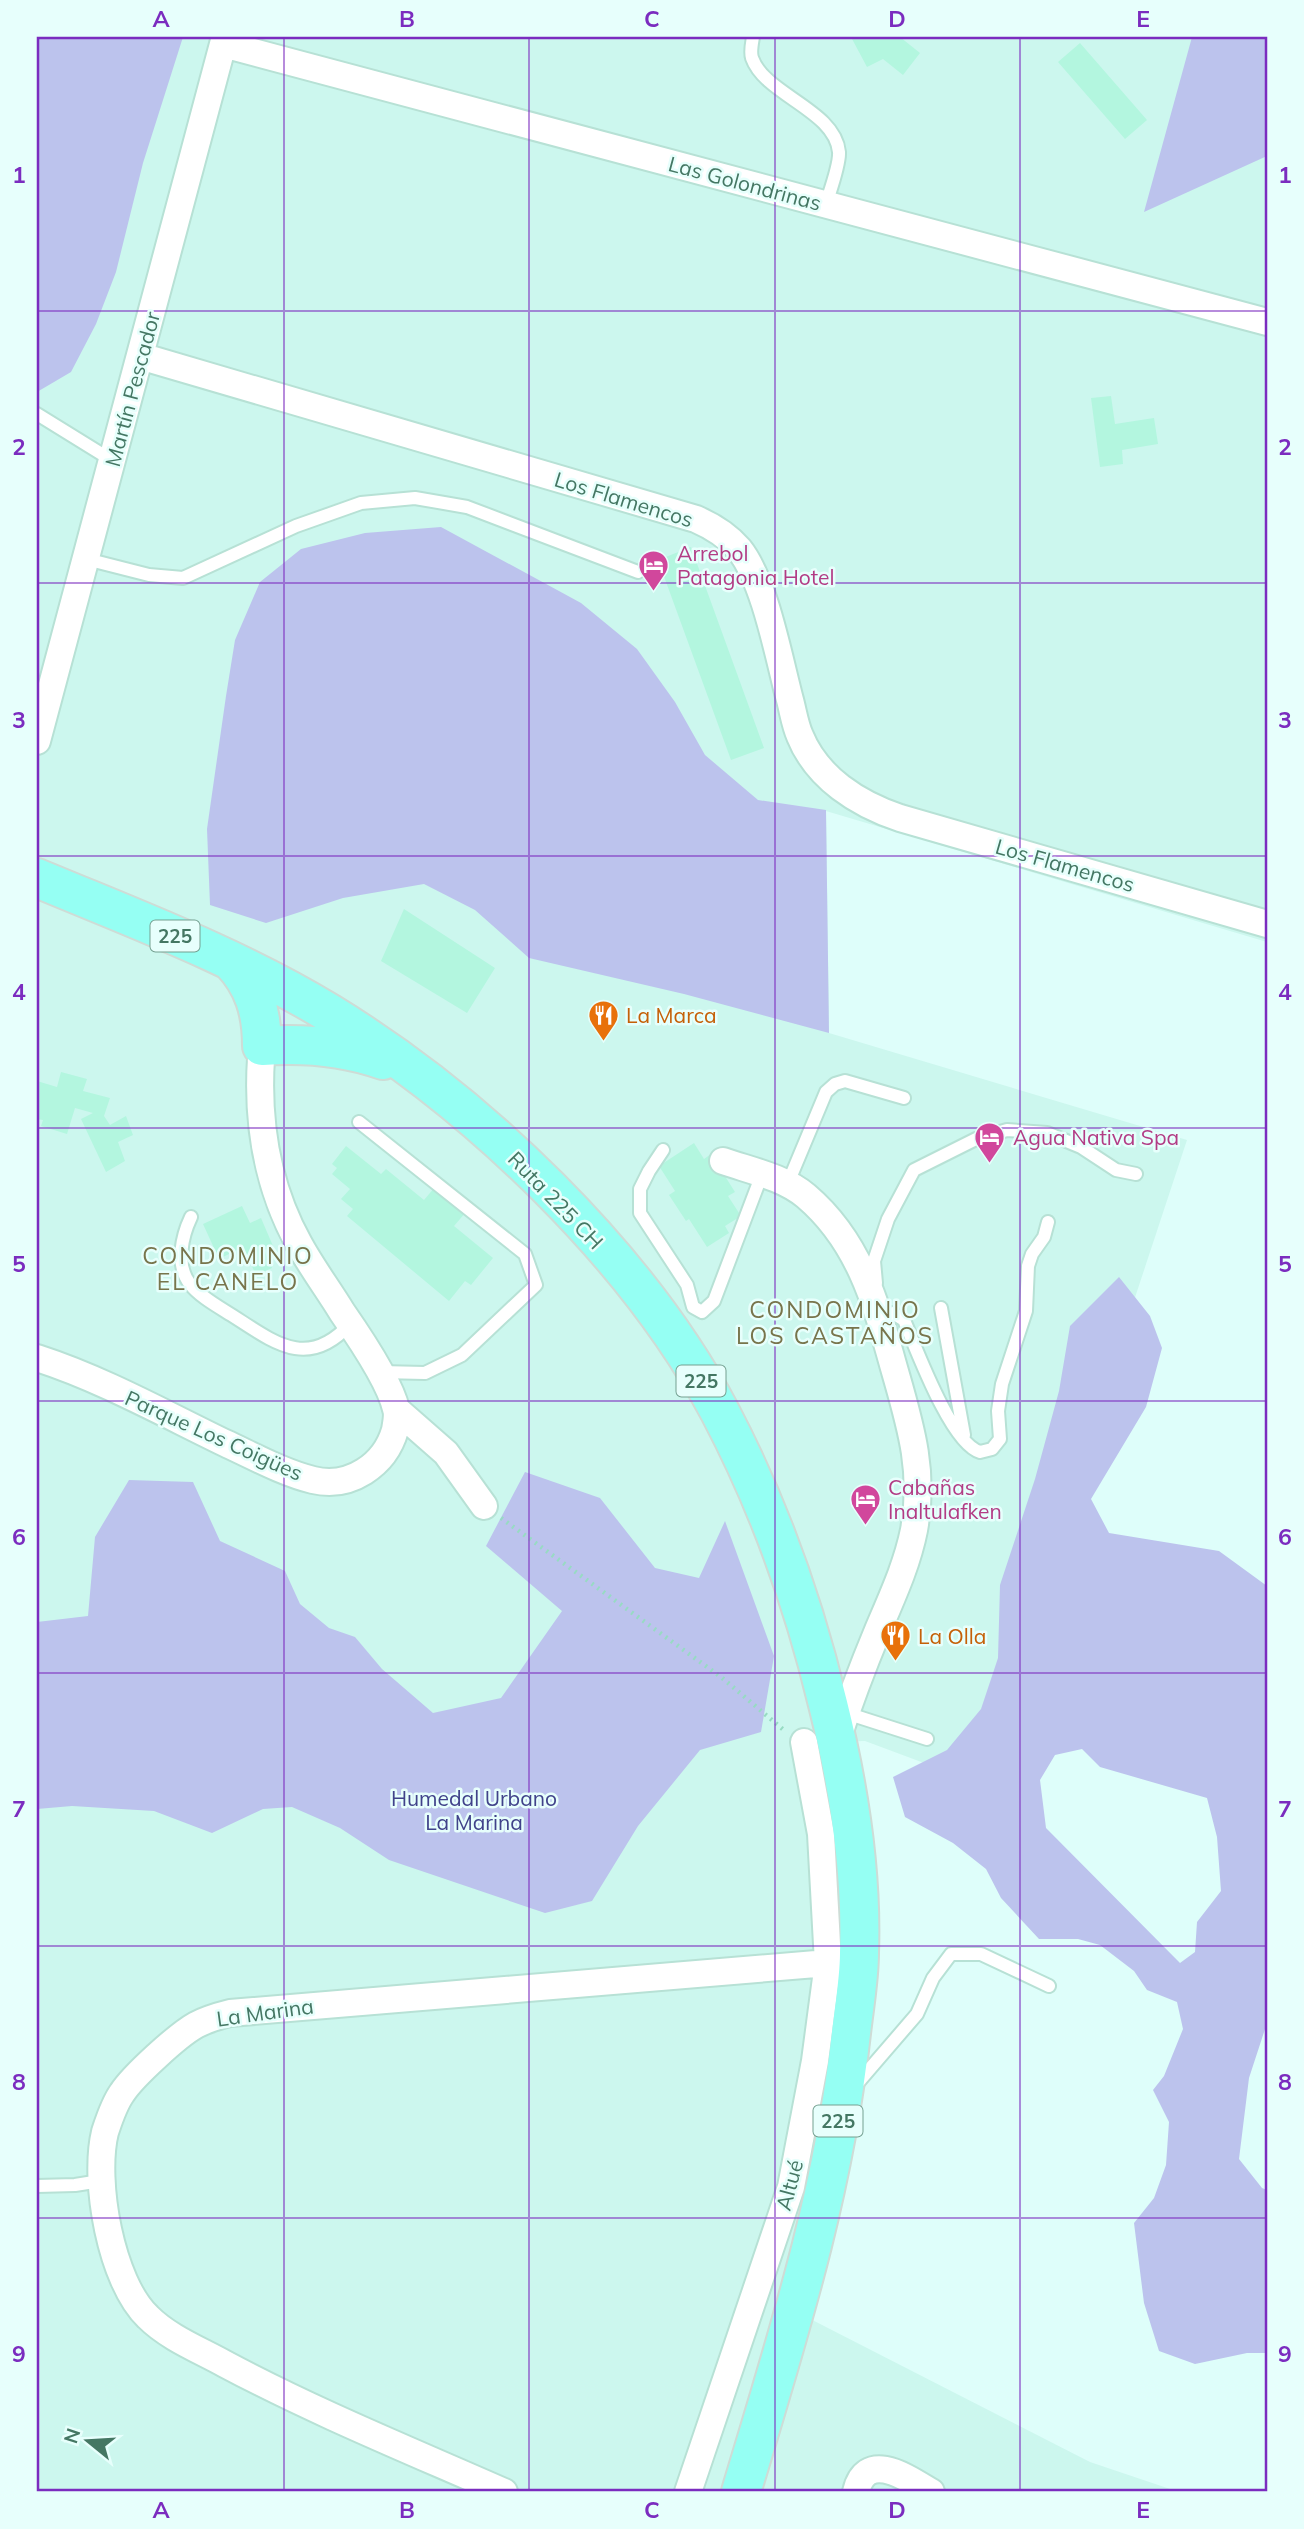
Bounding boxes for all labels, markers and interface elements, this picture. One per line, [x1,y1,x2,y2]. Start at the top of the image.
text: A [152,4,170,33]
text: B [399,4,415,33]
text: C [644,4,660,33]
text: D [888,4,906,33]
text: E [1136,4,1150,33]
street label: Las Golondrinas [666,150,824,216]
text: 1 [12,160,26,189]
text: 1 [1278,160,1292,189]
street label: Martín Pescador [99,308,165,469]
text: 2 [12,432,26,461]
text: 2 [1278,432,1292,461]
street label: Los Flamencos [552,466,696,532]
place label: Arrebol Patagonia Hotel [677,540,834,590]
hotel icon: Arrebol Patagonia Hotel [637,548,671,592]
text: 3 [12,705,26,734]
text: 3 [1278,705,1292,734]
street label: Los Flamencos [992,833,1138,897]
road number: 225 [150,920,200,952]
text: 4 [12,977,26,1006]
text: 4 [1278,977,1292,1006]
restaurant icon: La Marca [586,998,620,1042]
place label: La Marca [626,1002,717,1028]
hotel icon: Agua Nativa Spa [973,1120,1007,1164]
place label: Agua Nativa Spa [1013,1124,1179,1150]
street label: Ruta 225 CH [503,1146,609,1254]
district label: CONDOMINIO EL CANELO [142,1241,314,1296]
text: 5 [12,1249,26,1278]
text: 5 [1278,1249,1292,1278]
district label: CONDOMINIO LOS CASTAÑOS [736,1295,934,1350]
road number: 225 [676,1366,726,1396]
street label: Parque Los Coigües [121,1384,307,1486]
place label: Cabañas Inaltulafken [888,1474,1002,1524]
hotel icon: Cabañas Inaltulafken [848,1482,882,1526]
text: 6 [12,1522,26,1551]
text: 6 [1278,1522,1292,1551]
restaurant icon: La Olla [878,1619,912,1663]
place label: La Olla [918,1623,986,1649]
park label: Humedal Urbano La Marina [391,1785,557,1835]
text: 7 [12,1794,26,1823]
text: 7 [1278,1794,1292,1823]
street label: La Marina [215,1992,315,2032]
text: 8 [12,2067,26,2096]
text: 8 [1278,2067,1292,2096]
road number: 225 [814,2106,862,2136]
street label: Altué [770,2157,808,2213]
text: 9 [12,2339,26,2368]
text: 9 [1278,2339,1292,2368]
north arrow [52,2406,122,2476]
text: N [58,2425,85,2446]
text: A [152,2495,170,2524]
text: B [399,2495,415,2524]
text: C [644,2495,660,2524]
text: D [888,2495,906,2524]
text: E [1136,2495,1150,2524]

